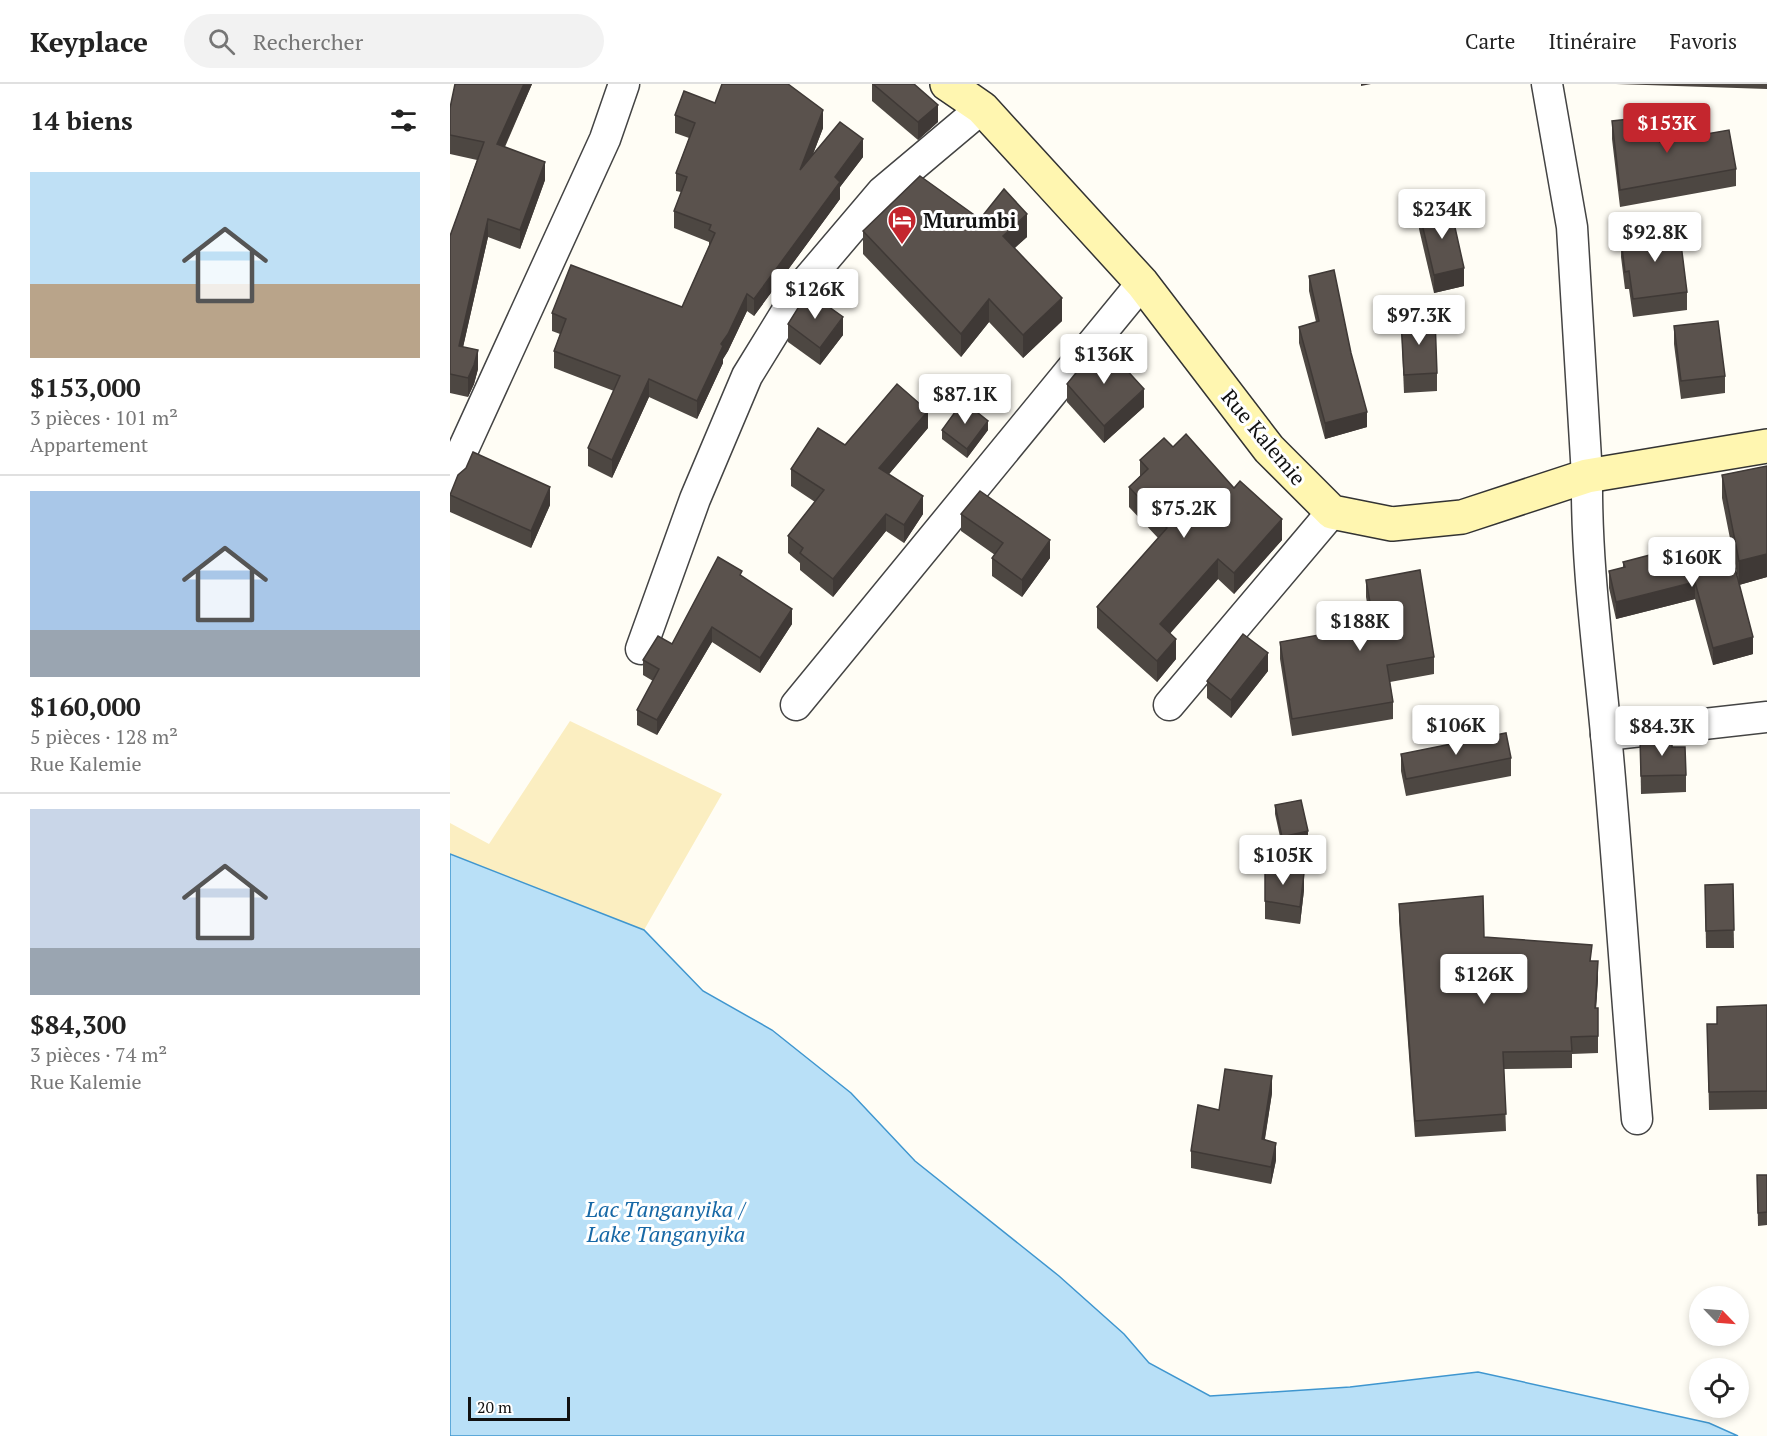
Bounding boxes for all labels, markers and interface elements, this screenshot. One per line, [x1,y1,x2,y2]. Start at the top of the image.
search box [184,14,604,68]
text: Keyplace [30,23,148,60]
icon: search [205,25,238,58]
text: Rechercher [253,27,363,56]
text: Carte [1465,27,1515,55]
text: Itinéraire [1548,27,1637,55]
text: Favoris [1670,27,1737,55]
text: 14 biens [30,103,133,137]
pin: $153K [1625,103,1709,154]
icon: filters [387,104,420,137]
text: $153K [1637,109,1697,136]
pin: $234K [1400,189,1484,240]
text: $234K [1412,195,1472,222]
hotel icon: Murumbi [886,204,918,246]
place label: Murumbi [923,206,1016,234]
icon: home [171,211,279,319]
pin: $92.8K [1606,212,1704,263]
text: $92.8K [1622,218,1688,245]
pin: $126K [773,269,857,320]
text: $126K [785,275,845,302]
pin: $97.3K [1370,295,1468,346]
text: $97.3K [1387,301,1451,328]
pin: $136K [1062,334,1146,385]
text: $136K [1074,340,1134,367]
text: $153,000 [30,370,141,404]
pin: $87.1K [916,374,1014,425]
text: $87.1K [933,380,997,407]
street label: Rue Kalemie [1216,383,1312,491]
text: 3 pièces · 101 m² [30,404,178,431]
text: Appartement [30,431,148,458]
pin: $75.2K [1135,488,1233,539]
text: $75.2K [1151,494,1217,521]
icon: home [171,530,279,638]
pin: $160K [1650,537,1734,588]
text: $160K [1662,543,1722,570]
pin: $188K [1318,601,1402,652]
text: $188K [1330,607,1390,634]
text: $160,000 [30,689,141,723]
pin: $106K [1414,705,1498,756]
pin: $84.3K [1613,706,1711,757]
text: $106K [1426,711,1486,738]
text: $84.3K [1629,712,1695,739]
text: 5 pièces · 128 m² [30,723,178,750]
text: Rue Kalemie [30,750,142,777]
pin: $105K [1241,835,1325,886]
text: $105K [1253,841,1313,868]
icon: home [171,848,279,956]
pin: $126K [1442,954,1526,1005]
text: $126K [1454,960,1514,987]
text: $84,300 [30,1007,126,1041]
text: 3 pièces · 74 m² [30,1041,167,1068]
text: Rue Kalemie [30,1068,142,1095]
water label: Lac Tanganyika / Lake Tanganyika [585,1194,748,1248]
north arrow [1689,1286,1749,1346]
map controls [1689,1286,1749,1418]
button: locate [1689,1358,1749,1418]
scale bar [468,1394,570,1422]
text: 20 m [477,1396,512,1418]

